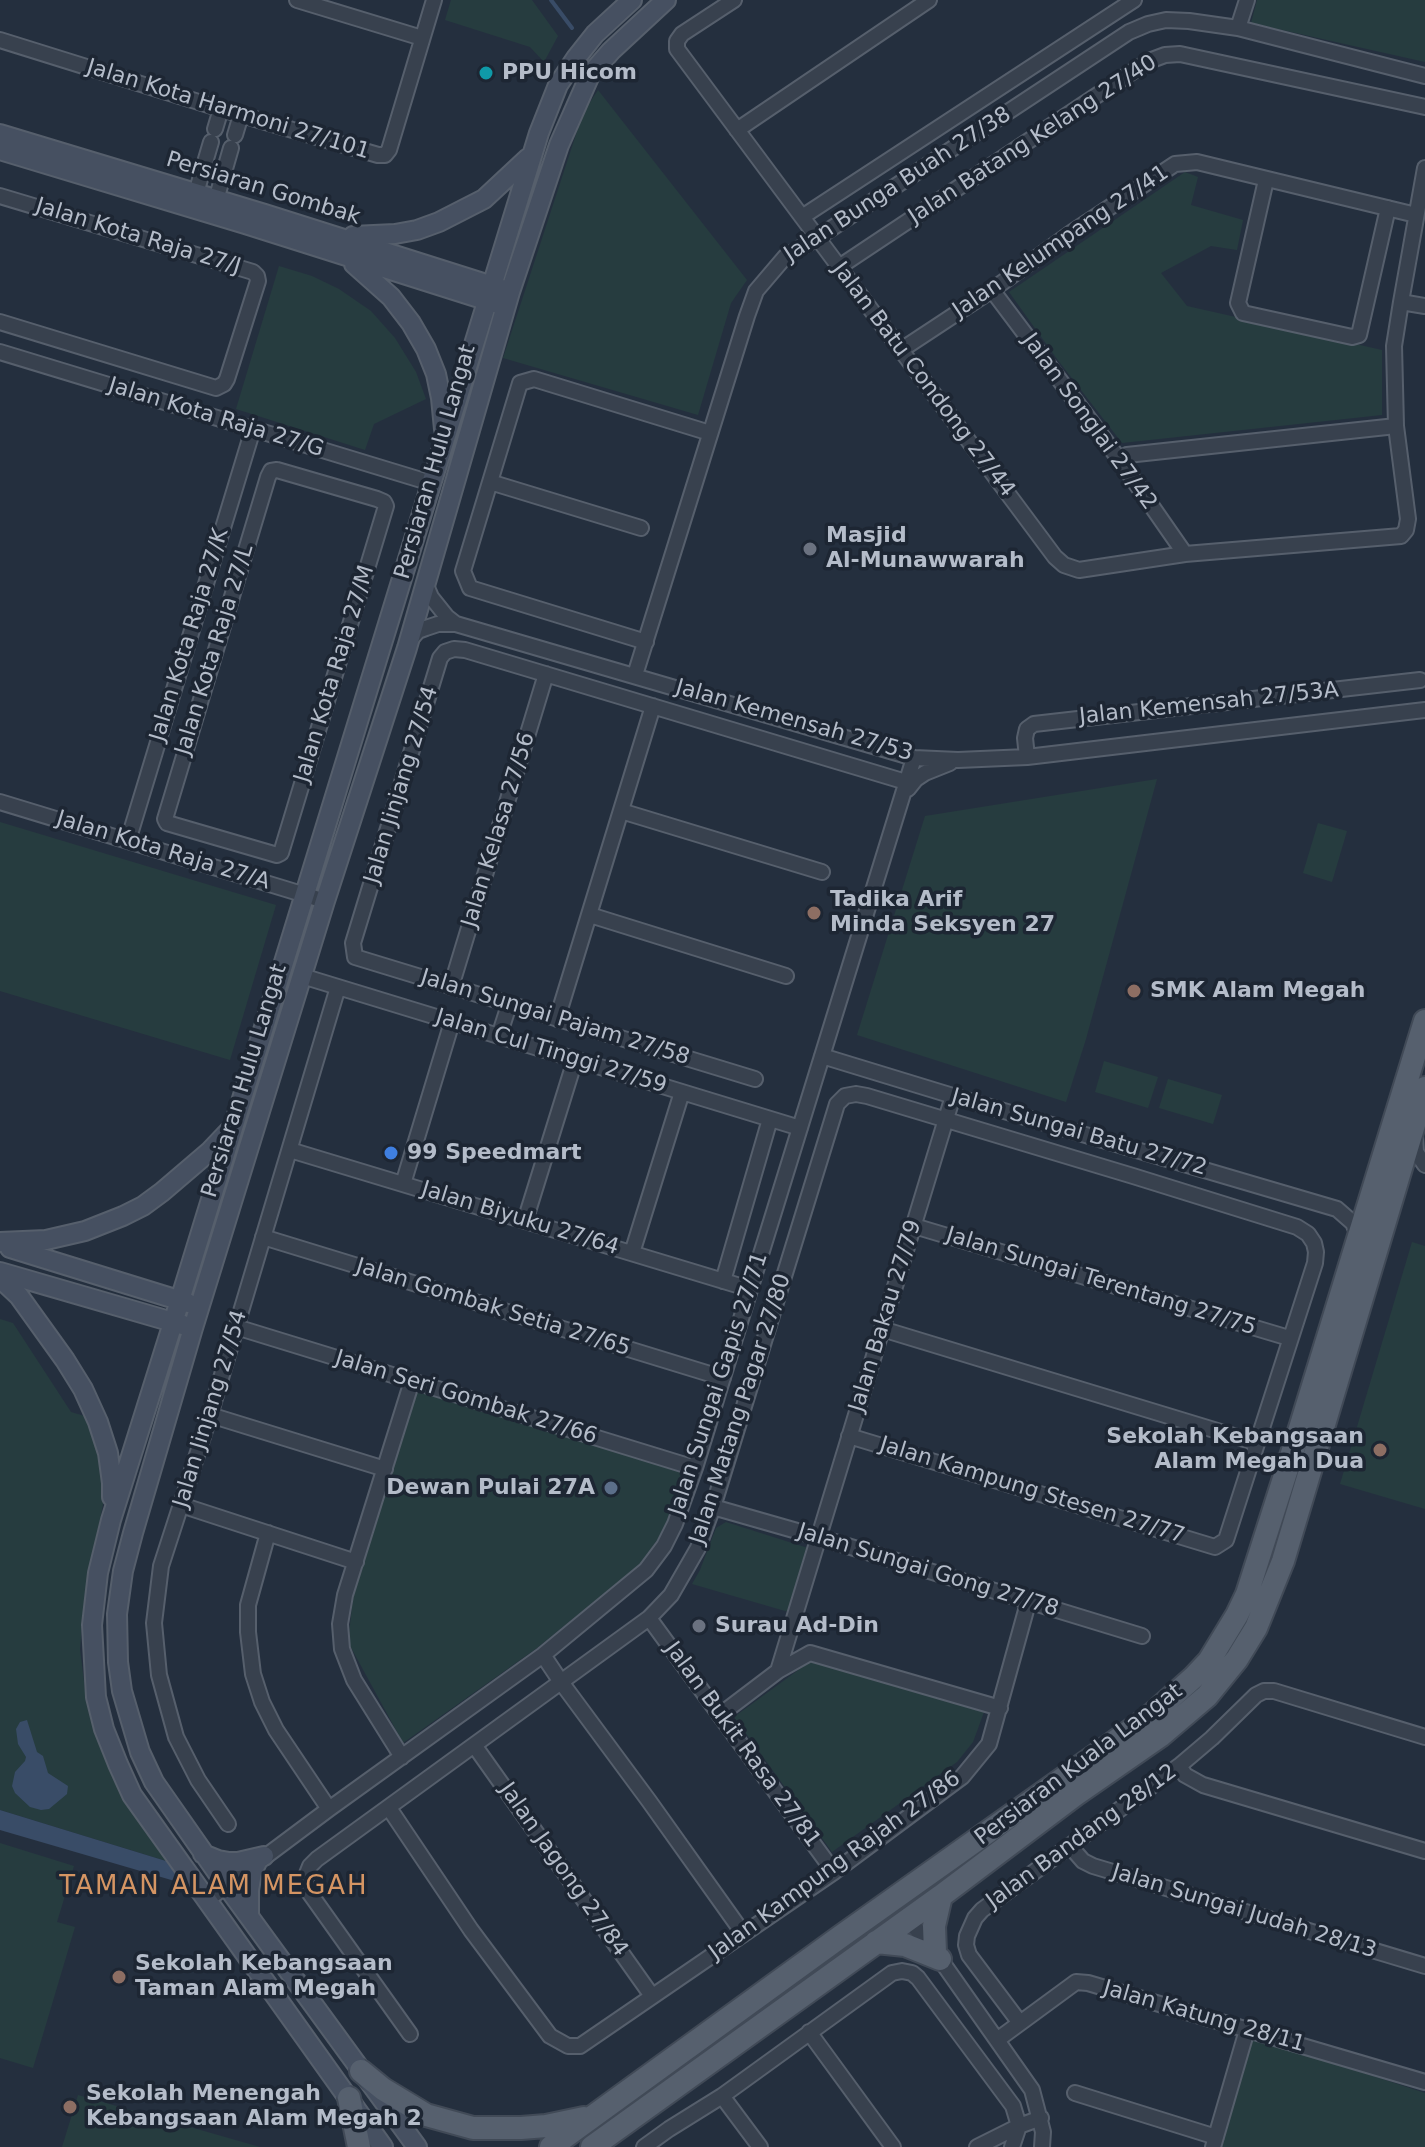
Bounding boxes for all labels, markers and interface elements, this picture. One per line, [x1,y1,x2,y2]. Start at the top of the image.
street label: Jalan Batang Kelang 27/40 [904,50,1162,230]
street label: Jalan Kota Harmoni 27/101 [83,54,373,166]
place label: PPU Hicom [502,60,637,86]
marker: PPU Hicom [477,64,495,82]
street label: Jalan Bunga Buah 27/38 [780,102,1016,268]
street label: Persiaran Gombak [163,147,363,231]
street label: Jalan Kelumpang 27/41 [948,160,1174,324]
street label: Jalan Kota Raja 27/J [32,193,244,281]
street label: Jalan Batu Condong 27/44 [826,257,1020,503]
street label: Jalan Songlai 27/42 [1016,329,1162,515]
street label: Persiaran Hulu Langat [390,342,482,582]
street label: Jalan Kota Raja 27/G [105,373,327,463]
place label: Masjid Al-Munawwarah [826,523,1025,574]
street label: Jalan Kota Raja 27/K [145,525,235,745]
marker: Masjid Al-Munawwarah [801,540,819,558]
street label: Jalan Kota Raja 27/L [170,541,260,759]
street label: Jalan Kota Raja 27/M [289,562,381,786]
street label: Jalan Kemensah 27/53 [672,674,916,768]
street label: Jalan Kemensah 27/53A [1078,677,1340,731]
street label: Jalan Jinjang 27/54 [359,683,445,887]
street label: Jalan Kelasa 27/56 [457,729,541,931]
street label: Jalan Kota Raja 27/A [53,806,273,896]
place label: Tadika Arif Minda Seksyen 27 [830,887,1055,938]
marker: Tadika Arif Minda Seksyen 27 [805,904,823,922]
street label: Persiaran Hulu Langat [197,961,293,1201]
street label: Jalan Sungai Pajam 27/58 [417,964,693,1072]
place label: SMK Alam Megah [1150,978,1366,1004]
marker: SMK Alam Megah [1125,982,1143,1000]
street label: Jalan Cul Tinggi 27/59 [432,1004,670,1100]
street label: Jalan Sungai Batu 27/72 [948,1084,1210,1182]
place label: 99 Speedmart [407,1140,582,1166]
marker: 99 Speedmart [382,1144,400,1162]
street label: Jalan Biyuku 27/64 [418,1176,622,1262]
street label: Jalan Bakau 27/79 [844,1217,928,1415]
street label: Jalan Sungai Terentang 27/75 [943,1222,1259,1342]
street label: Jalan Sungai Gapis 27/71 [664,1249,774,1519]
street label: Jalan Gombak Setia 27/65 [353,1254,633,1362]
street label: Jalan Matang Pagar 27/80 [685,1271,797,1547]
street label: Jalan Jinjang 27/54 [168,1307,254,1511]
street label: Jalan Seri Gombak 27/66 [332,1346,600,1450]
place label: Sekolah Kebangsaan Alam Megah Dua [1106,1424,1364,1476]
street label: Jalan Kampung Stesen 27/77 [876,1432,1188,1550]
marker: Sekolah Kebangsaan Alam Megah Dua [1371,1441,1389,1459]
place label: Dewan Pulai 27A [386,1475,595,1501]
marker: Dewan Pulai 27A [602,1479,620,1497]
street label: Jalan Sungai Gong 27/78 [794,1519,1062,1623]
place label: Surau Ad-Din [715,1613,879,1639]
marker: Surau Ad-Din [690,1617,708,1635]
street label: Jalan Bukit Rasa 27/81 [659,1637,825,1853]
street label: Persiaran Kuala Langat [970,1678,1188,1852]
street label: Jalan Bandang 28/12 [982,1759,1182,1915]
street label: Jalan Kampung Rajah 27/86 [704,1766,966,1966]
street label: Jalan Jagong 27/84 [493,1778,633,1962]
street label: Jalan Sungai Judah 28/13 [1109,1859,1379,1965]
district label: TAMAN ALAM MEGAH [59,1871,369,1903]
place label: Sekolah Kebangsaan Taman Alam Megah [135,1951,393,2002]
marker: Sekolah Kebangsaan Taman Alam Megah [110,1968,128,1986]
street label: Jalan Katung 28/11 [1100,1976,1308,2058]
place label: Sekolah Menengah Kebangsaan Alam Megah 2 [86,2081,422,2132]
marker: Sekolah Menengah Kebangsaan Alam Megah 2 [61,2098,79,2116]

